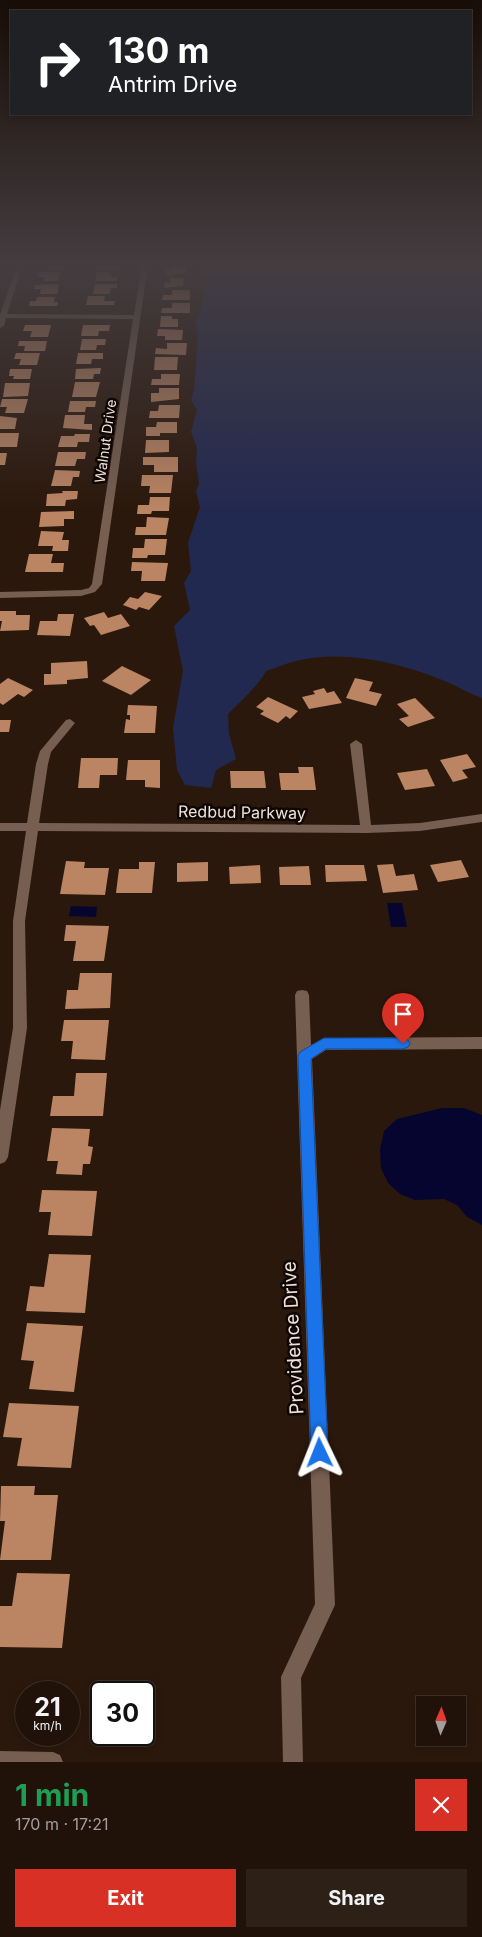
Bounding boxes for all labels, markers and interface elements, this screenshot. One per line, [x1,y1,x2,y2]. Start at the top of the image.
text: 130 m [108,29,210,71]
icon: right [25,30,90,95]
text: Antrim Drive [108,71,237,97]
street label: Walnut Drive [91,398,119,484]
street label: Redbud Parkway [178,801,306,823]
pin [382,993,424,1044]
icon: arrive [389,1000,417,1028]
street label: Providence Drive [277,1261,309,1415]
position arrow [293,1426,345,1478]
speed limit sign: 30 [90,1681,155,1746]
text: 21 [34,1692,61,1722]
north arrow [416,1696,466,1746]
map controls [416,1696,466,1746]
text: km/h [33,1718,62,1733]
text: 1 min [15,1777,89,1813]
button: close [415,1779,467,1831]
text: 170 m · 17:21 [15,1814,108,1834]
button: Exit [15,1869,236,1927]
button: Share [246,1869,467,1927]

